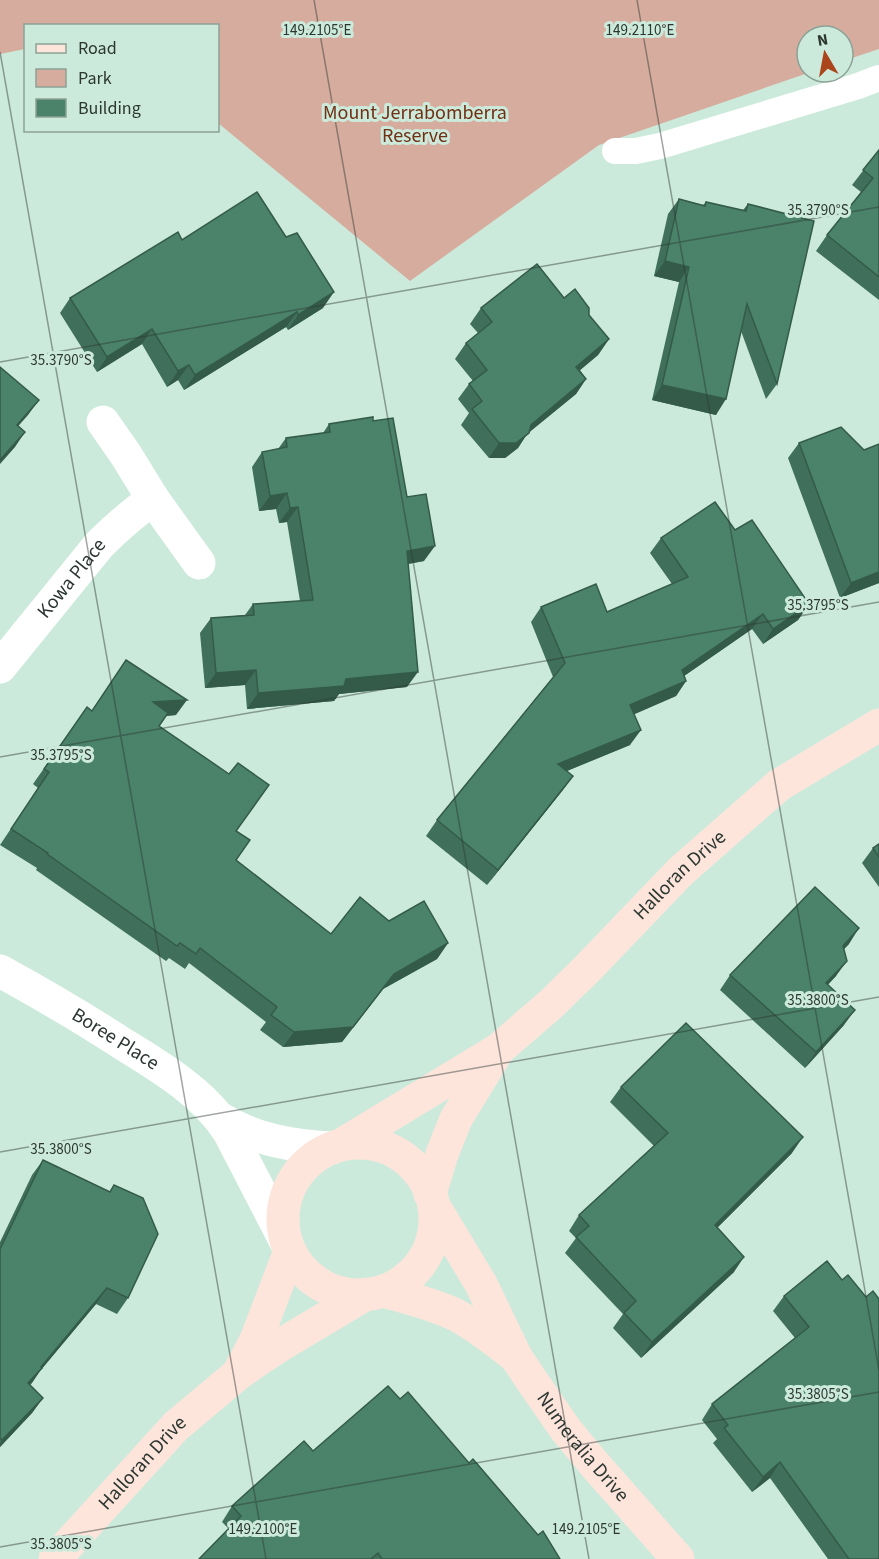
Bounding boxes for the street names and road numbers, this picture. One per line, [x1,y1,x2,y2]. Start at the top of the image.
street label: Kowa Place [31,532,113,624]
street label: Halloran Drive [627,824,732,926]
street label: Boree Place [66,1001,165,1077]
street label: Numeralia Drive [530,1386,636,1508]
street label: Halloran Drive [92,1409,193,1516]

